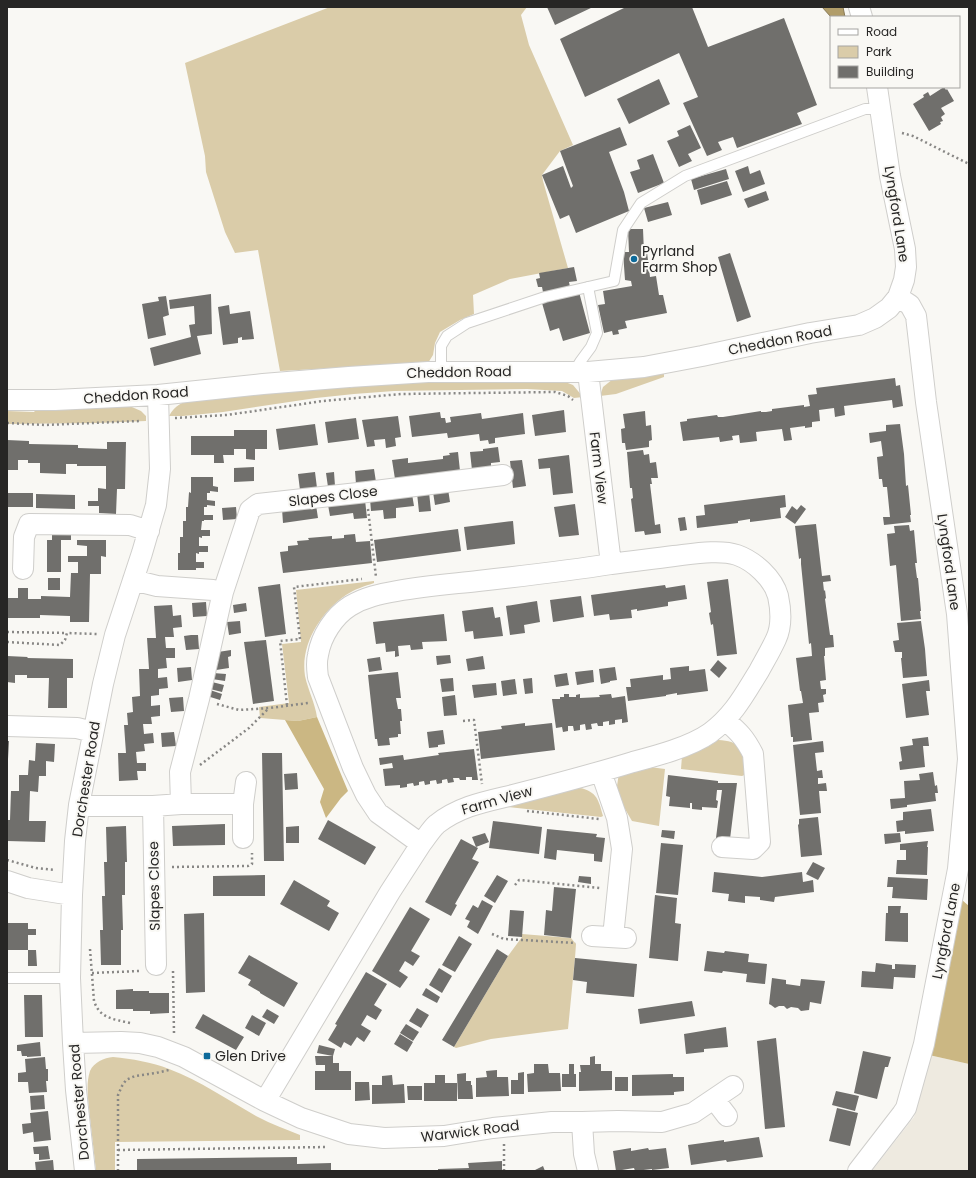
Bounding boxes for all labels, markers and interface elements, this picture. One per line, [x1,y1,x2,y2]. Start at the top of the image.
legend [830,16,960,88]
text: Road [866,23,897,40]
text: Park [866,43,893,60]
text: Building [866,63,914,80]
street label: Lyngford Lane [879,164,915,264]
place label: Pyrland Farm Shop [642,241,718,277]
marker: Pyrland Farm Shop [629,254,639,264]
street label: Cheddon Road [726,320,834,360]
street label: Cheddon Road [406,361,512,383]
street label: Cheddon Road [83,381,189,409]
street label: Farm View [585,431,613,506]
street label: Slapes Close [287,481,379,511]
street label: Lyngford Lane [932,512,966,612]
street label: Dorchester Road [67,720,105,838]
street label: Farm View [459,780,535,820]
street label: Slapes Close [143,841,165,931]
street label: Lyngford Lane [927,881,965,981]
street label: Dorchester Road [64,1043,94,1161]
place label: Glen Drive [215,1046,286,1066]
marker: Glen Drive [202,1051,212,1061]
street label: Warwick Road [420,1115,520,1147]

